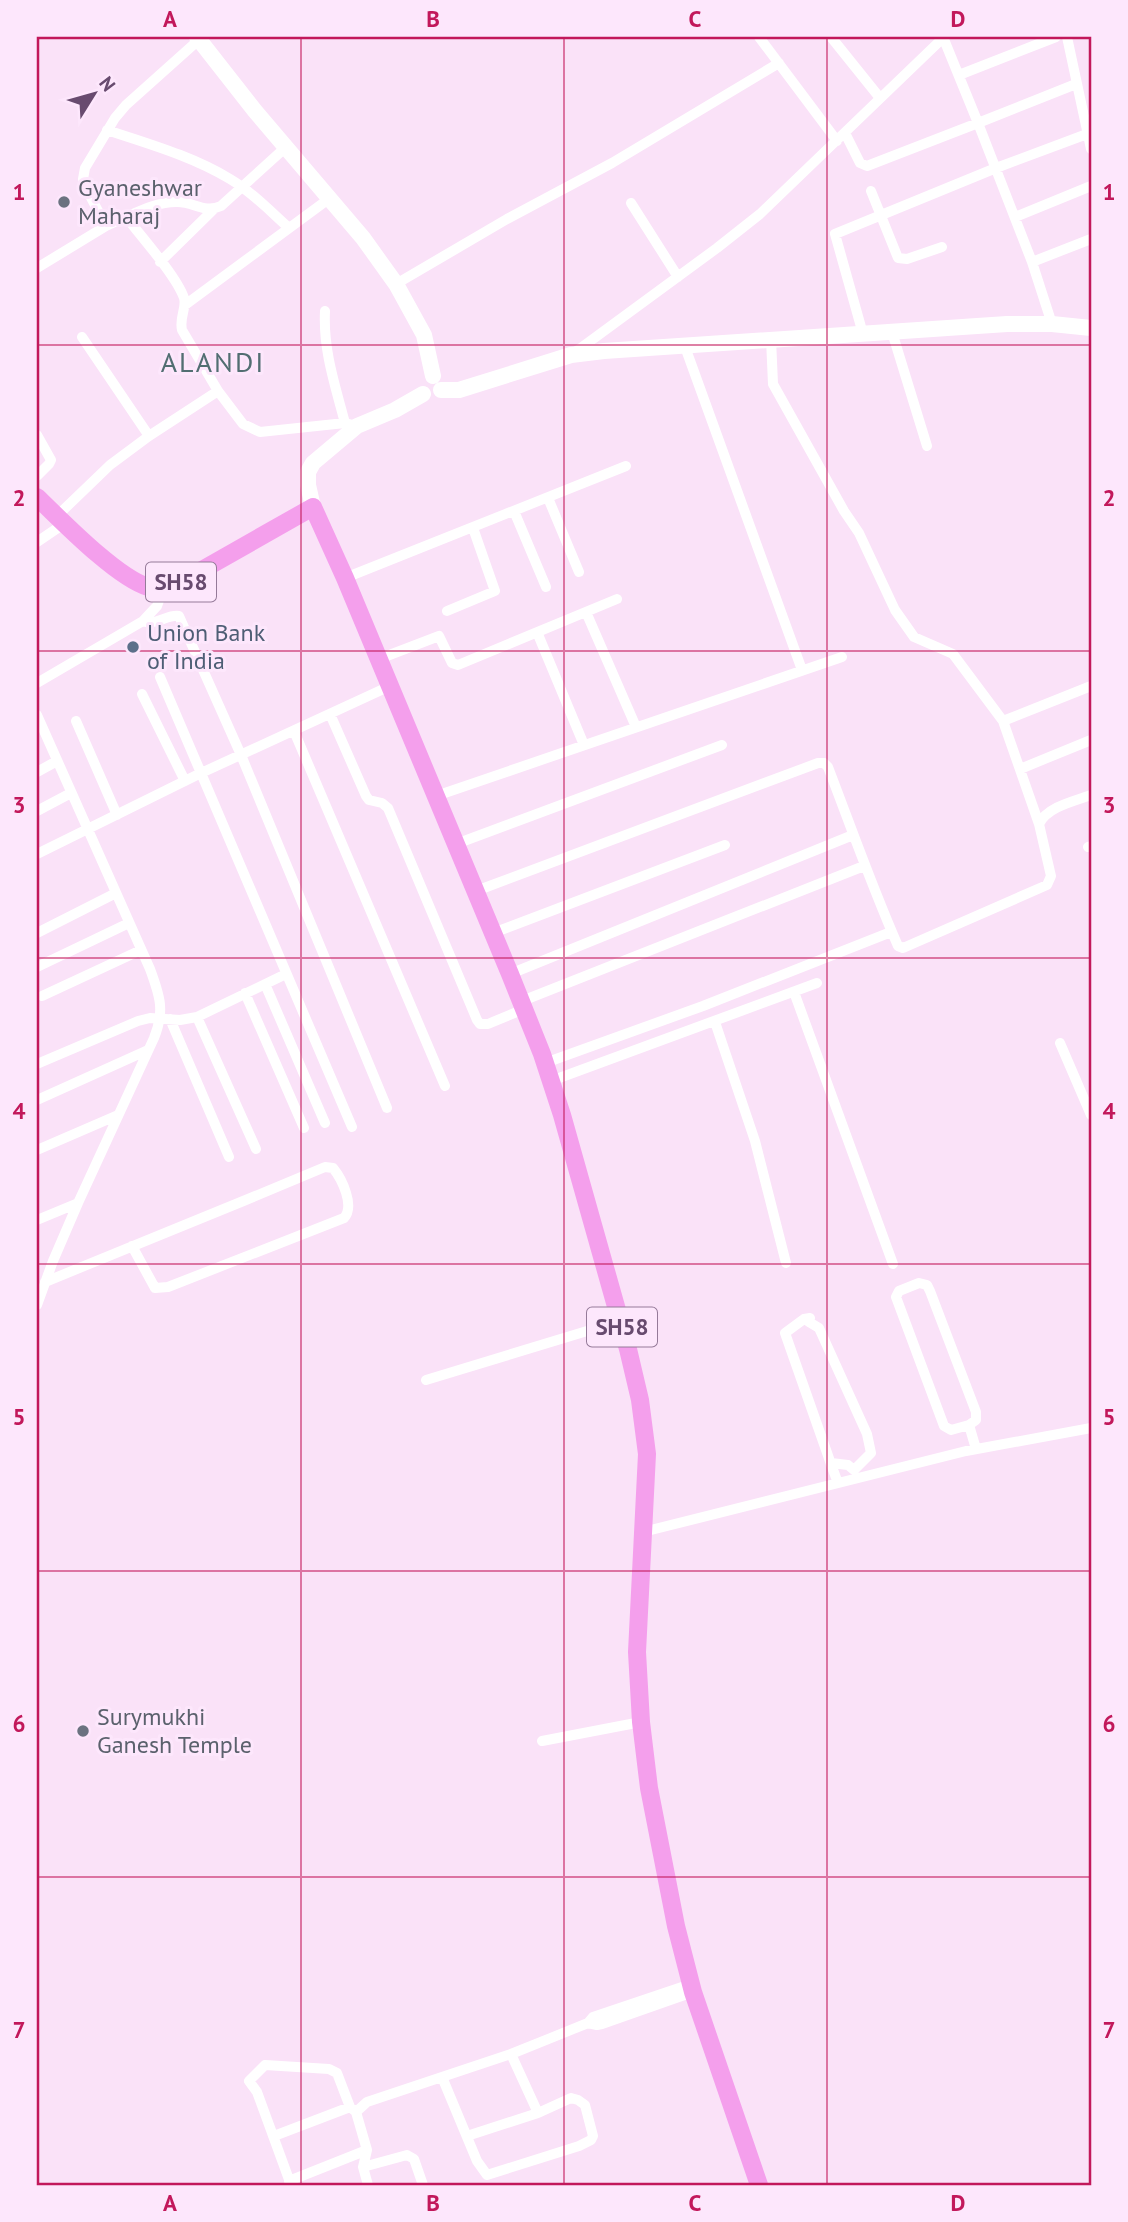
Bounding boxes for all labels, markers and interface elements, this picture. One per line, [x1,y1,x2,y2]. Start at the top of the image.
text: A [163,4,177,33]
text: B [426,4,440,33]
text: C [689,4,702,33]
text: D [951,4,965,33]
north arrow [60,60,130,130]
text: N [94,72,121,96]
place label: Gyaneshwar Maharaj [78,172,202,231]
text: 1 [12,177,26,206]
text: 1 [1102,177,1116,206]
marker: Gyaneshwar Maharaj [56,194,72,210]
district label: ALANDI [161,343,265,380]
text: 2 [12,483,26,512]
text: 2 [1102,483,1116,512]
road number: SH58 [146,562,216,602]
place label: Union Bank of India [147,617,266,676]
marker: Union Bank of India [125,639,141,655]
text: 3 [12,790,26,819]
text: 3 [1102,790,1116,819]
text: 4 [12,1096,26,1125]
text: 4 [1102,1096,1116,1125]
road number: SH58 [587,1308,657,1346]
text: 5 [12,1402,26,1431]
text: 5 [1102,1402,1116,1431]
place label: Surymukhi Ganesh Temple [97,1701,252,1760]
text: 6 [12,1709,26,1738]
text: 6 [1102,1709,1116,1738]
marker: Surymukhi Ganesh Temple [75,1723,91,1739]
text: 7 [12,2015,26,2044]
text: 7 [1102,2015,1116,2044]
text: A [163,2188,177,2217]
text: B [426,2188,440,2217]
text: C [689,2188,702,2217]
text: D [951,2188,965,2217]

